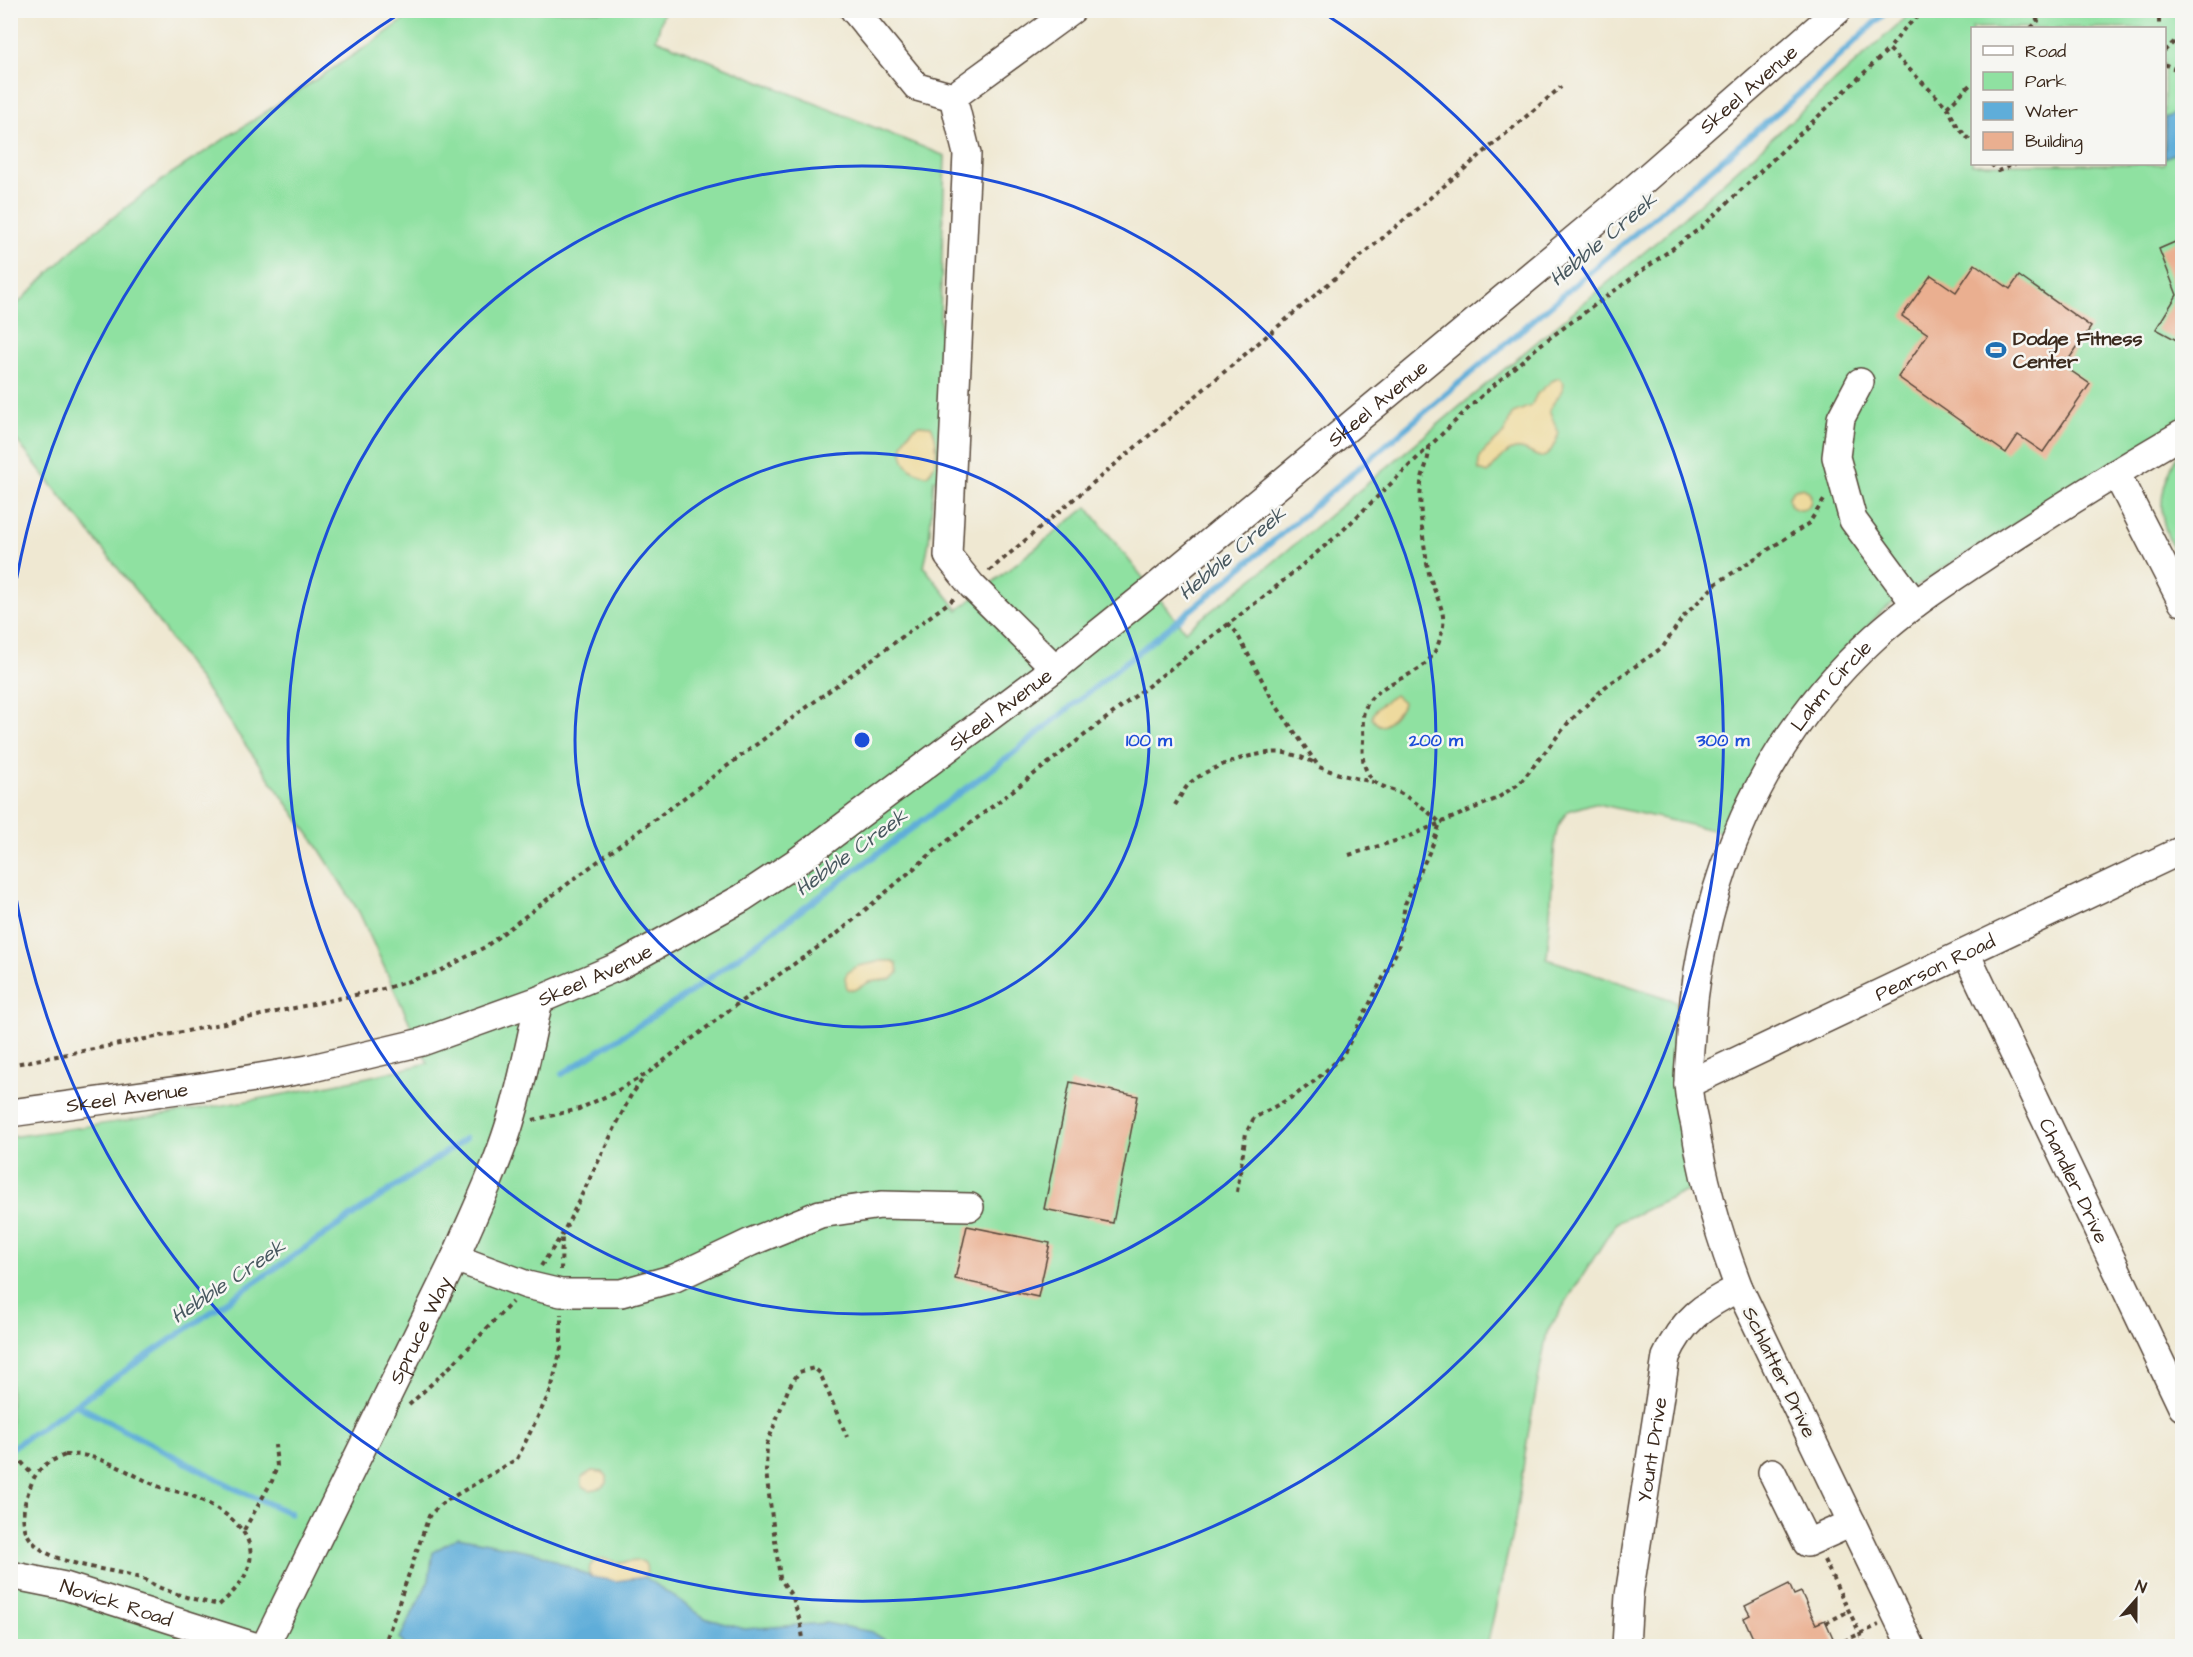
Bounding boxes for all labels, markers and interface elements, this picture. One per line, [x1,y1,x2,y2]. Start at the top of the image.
legend [1971,27,2166,165]
street label: Skeel Avenue [1693,38,1804,141]
text: Road [2025,39,2066,64]
text: Park [2025,69,2067,94]
text: Water [2025,99,2078,124]
text: Building [2025,129,2083,155]
water label: Hebble Creek [1543,185,1664,293]
place label: Dodge Fitness Center [2013,325,2142,376]
sports icon: Dodge Fitness Center [1984,338,2008,362]
street label: Skeel Avenue [1322,354,1434,454]
water label: Hebble Creek [1172,499,1293,607]
street label: Lahm Circle [1784,634,1879,737]
street label: Skeel Avenue [943,662,1058,758]
text: 100 m [1126,728,1173,753]
text: 200 m [1408,728,1464,753]
text: 300 m [1695,728,1751,753]
centre of rings [852,730,872,750]
water label: Hebble Creek [789,801,914,903]
street label: Pearson Road [1870,928,2000,1009]
street label: Skeel Avenue [534,937,658,1014]
street label: Skeel Avenue [64,1076,190,1120]
street label: Chandler Drive [2032,1114,2115,1248]
water label: Hebble Creek [165,1232,292,1331]
street label: Spruce Way [382,1272,460,1389]
street label: Schlatter Drive [1735,1302,1823,1443]
street label: Yount Drive [1631,1395,1675,1505]
north arrow [2106,1570,2166,1630]
street label: Novick Road [56,1572,176,1634]
text: N [2132,1575,2150,1599]

